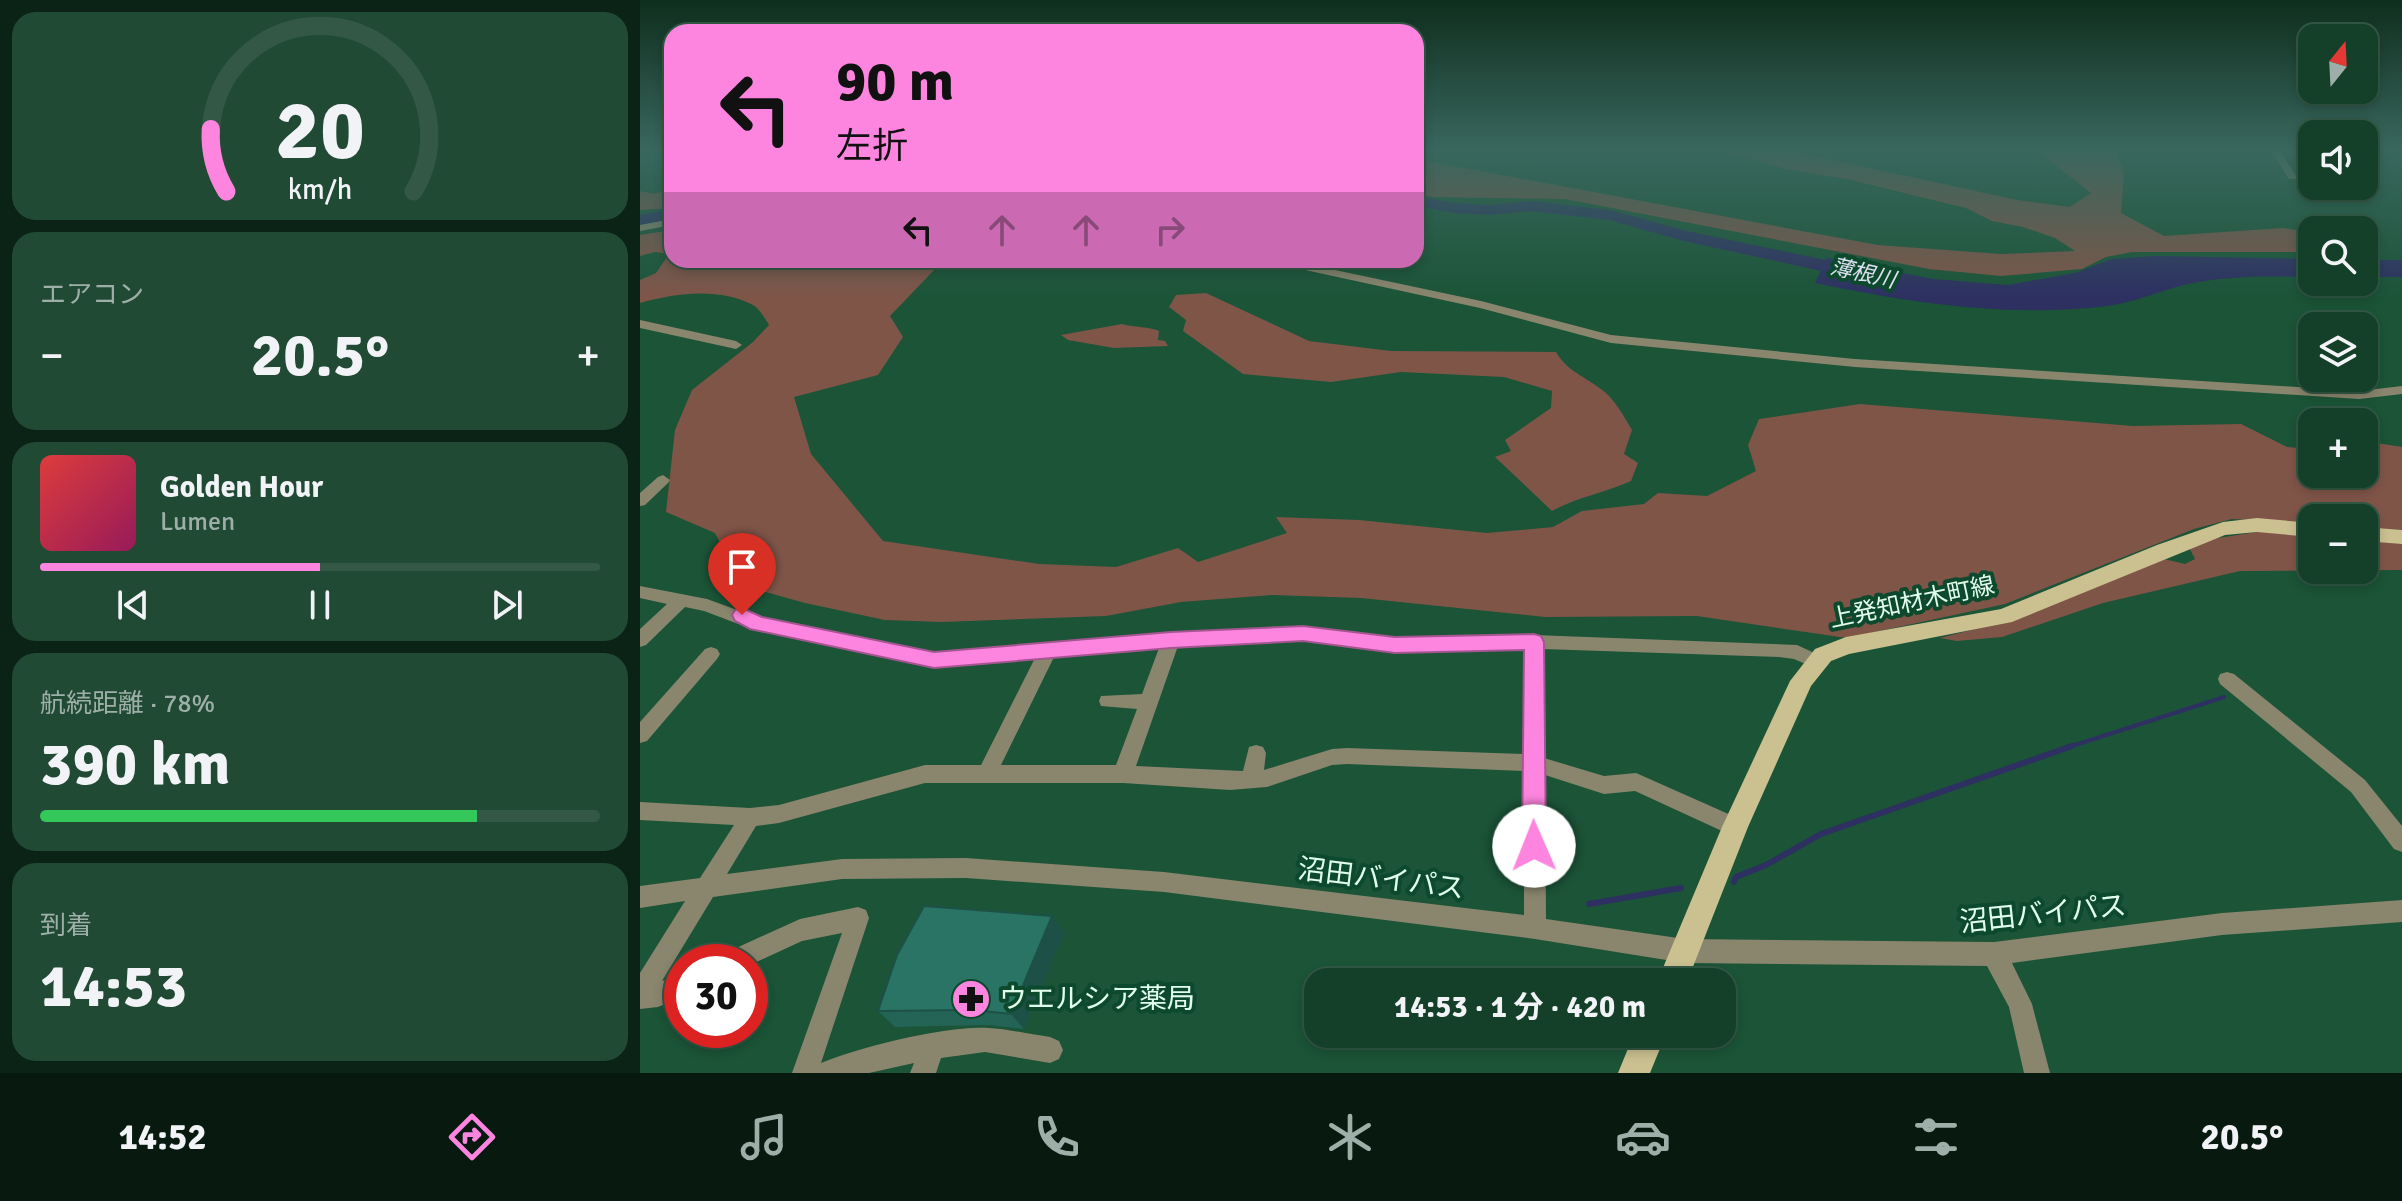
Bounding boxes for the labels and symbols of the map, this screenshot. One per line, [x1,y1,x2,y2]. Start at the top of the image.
north arrow [2298,24,2378,104]
water label: 薄根川 [1828,252,1900,294]
pin [708,533,776,615]
street label: 上発知材木町線 [1827,570,1997,634]
position arrow [1492,804,1576,888]
street label: 沼田バイパス [1296,852,1466,906]
street label: 沼田バイパス [1958,888,2128,940]
speed limit sign: 30 [664,944,768,1048]
pharmacy icon: ウエルシア薬局 [950,978,992,1020]
place label: ウエルシア薬局 [999,982,1195,1016]

